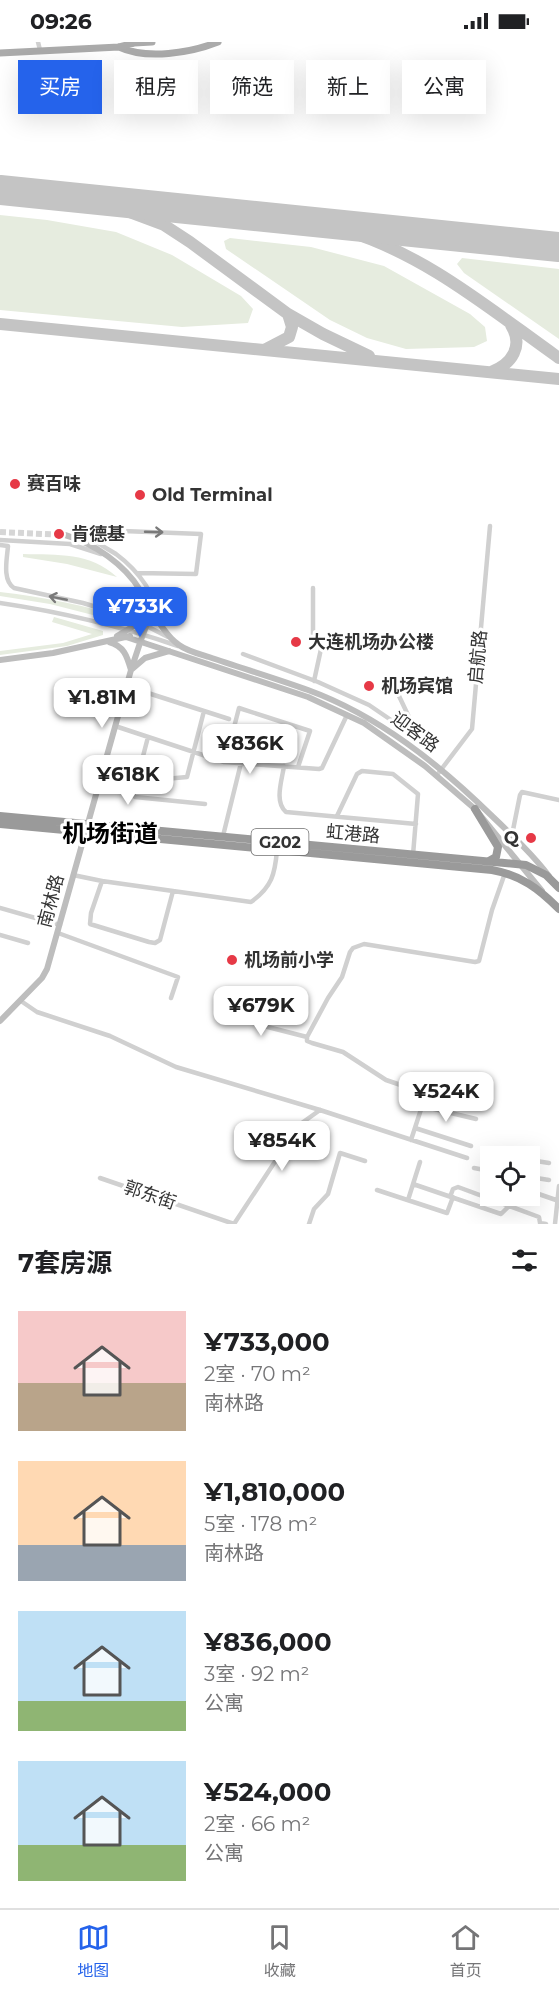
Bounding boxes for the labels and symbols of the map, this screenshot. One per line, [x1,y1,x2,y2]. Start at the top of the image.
place label: 赛百味 [27,473,81,495]
marker: 赛百味 [8,477,22,491]
place label: Old Terminal [152,484,273,506]
marker: Old Terminal [133,488,147,502]
place label: 肯德基 [71,523,125,545]
marker: 肯德基 [52,527,66,541]
one-way arrow [143,527,163,538]
pin: ¥733K [98,587,182,638]
one-way arrow [49,592,69,603]
street label: 启航路 [465,629,491,685]
place label: 大连机场办公楼 [308,631,434,653]
marker: 大连机场办公楼 [289,635,303,649]
place label: 机场宾馆 [381,675,453,697]
pin: ¥1.81M [53,678,151,729]
marker: 机场宾馆 [362,679,376,693]
street label: 迎客路 [387,707,443,757]
pin: ¥836K [208,724,292,775]
pin: ¥618K [86,755,170,806]
district label: 机场街道 [62,819,158,848]
street label: 虹港路 [325,821,381,847]
place label: Q [504,827,520,849]
road number: G202 [252,829,308,855]
marker: Q [524,831,538,845]
street label: 南林路 [33,872,69,930]
place label: 机场前小学 [244,949,334,971]
marker: 机场前小学 [225,953,239,967]
pin: ¥679K [219,986,303,1037]
pin: ¥524K [404,1072,488,1123]
pin: ¥854K [240,1121,324,1172]
street label: 郭东街 [121,1176,179,1214]

